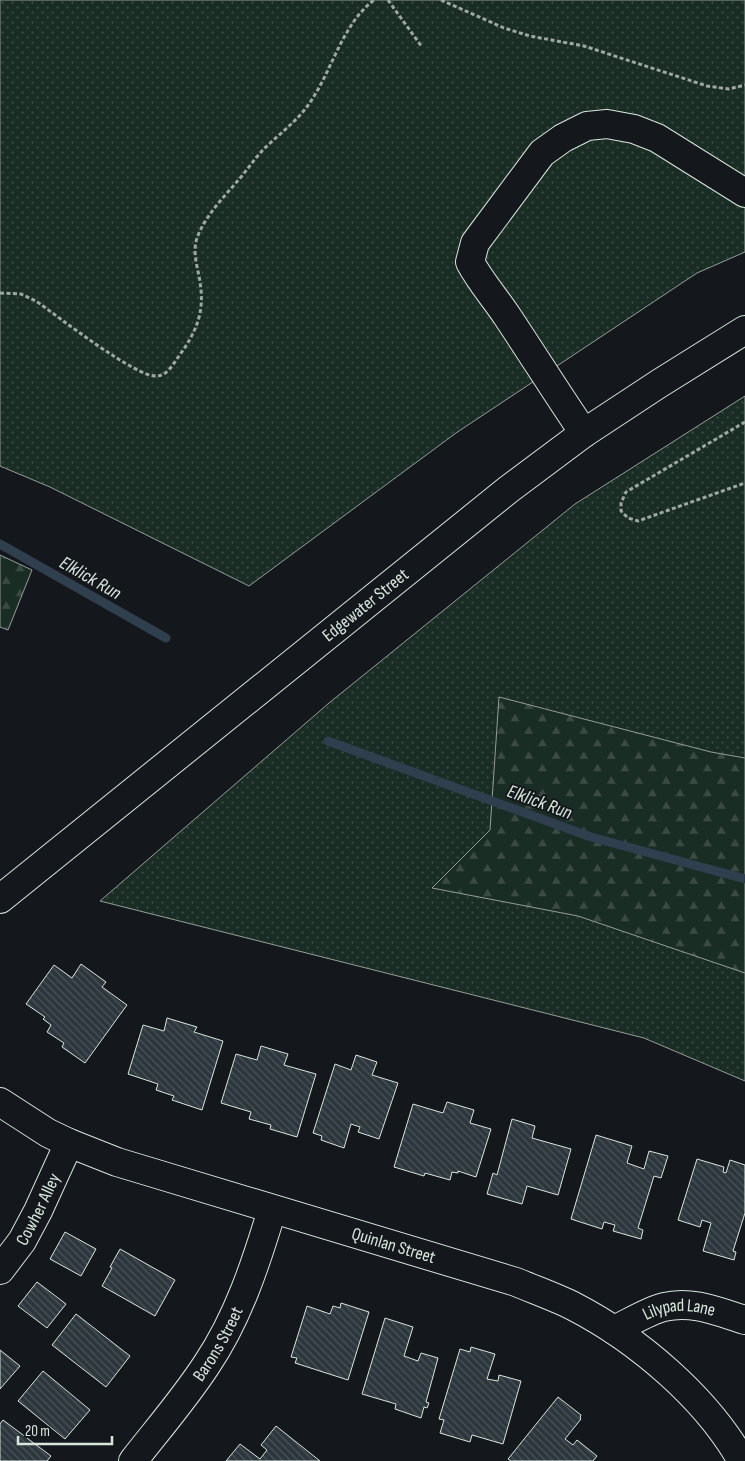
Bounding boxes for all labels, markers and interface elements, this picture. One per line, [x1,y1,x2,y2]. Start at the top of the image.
water label: Elklick Run [55,551,125,605]
street label: Edgewater Street [318,564,413,646]
water label: Elklick Run [504,780,575,825]
street label: Cowher Alley [12,1170,65,1249]
street label: Quinlan Street [349,1223,438,1268]
street label: Lilypad Lane [639,1295,718,1325]
street label: Barons Street [189,1303,248,1385]
scale bar [18,1414,111,1446]
text: 20 m [25,1422,50,1441]

